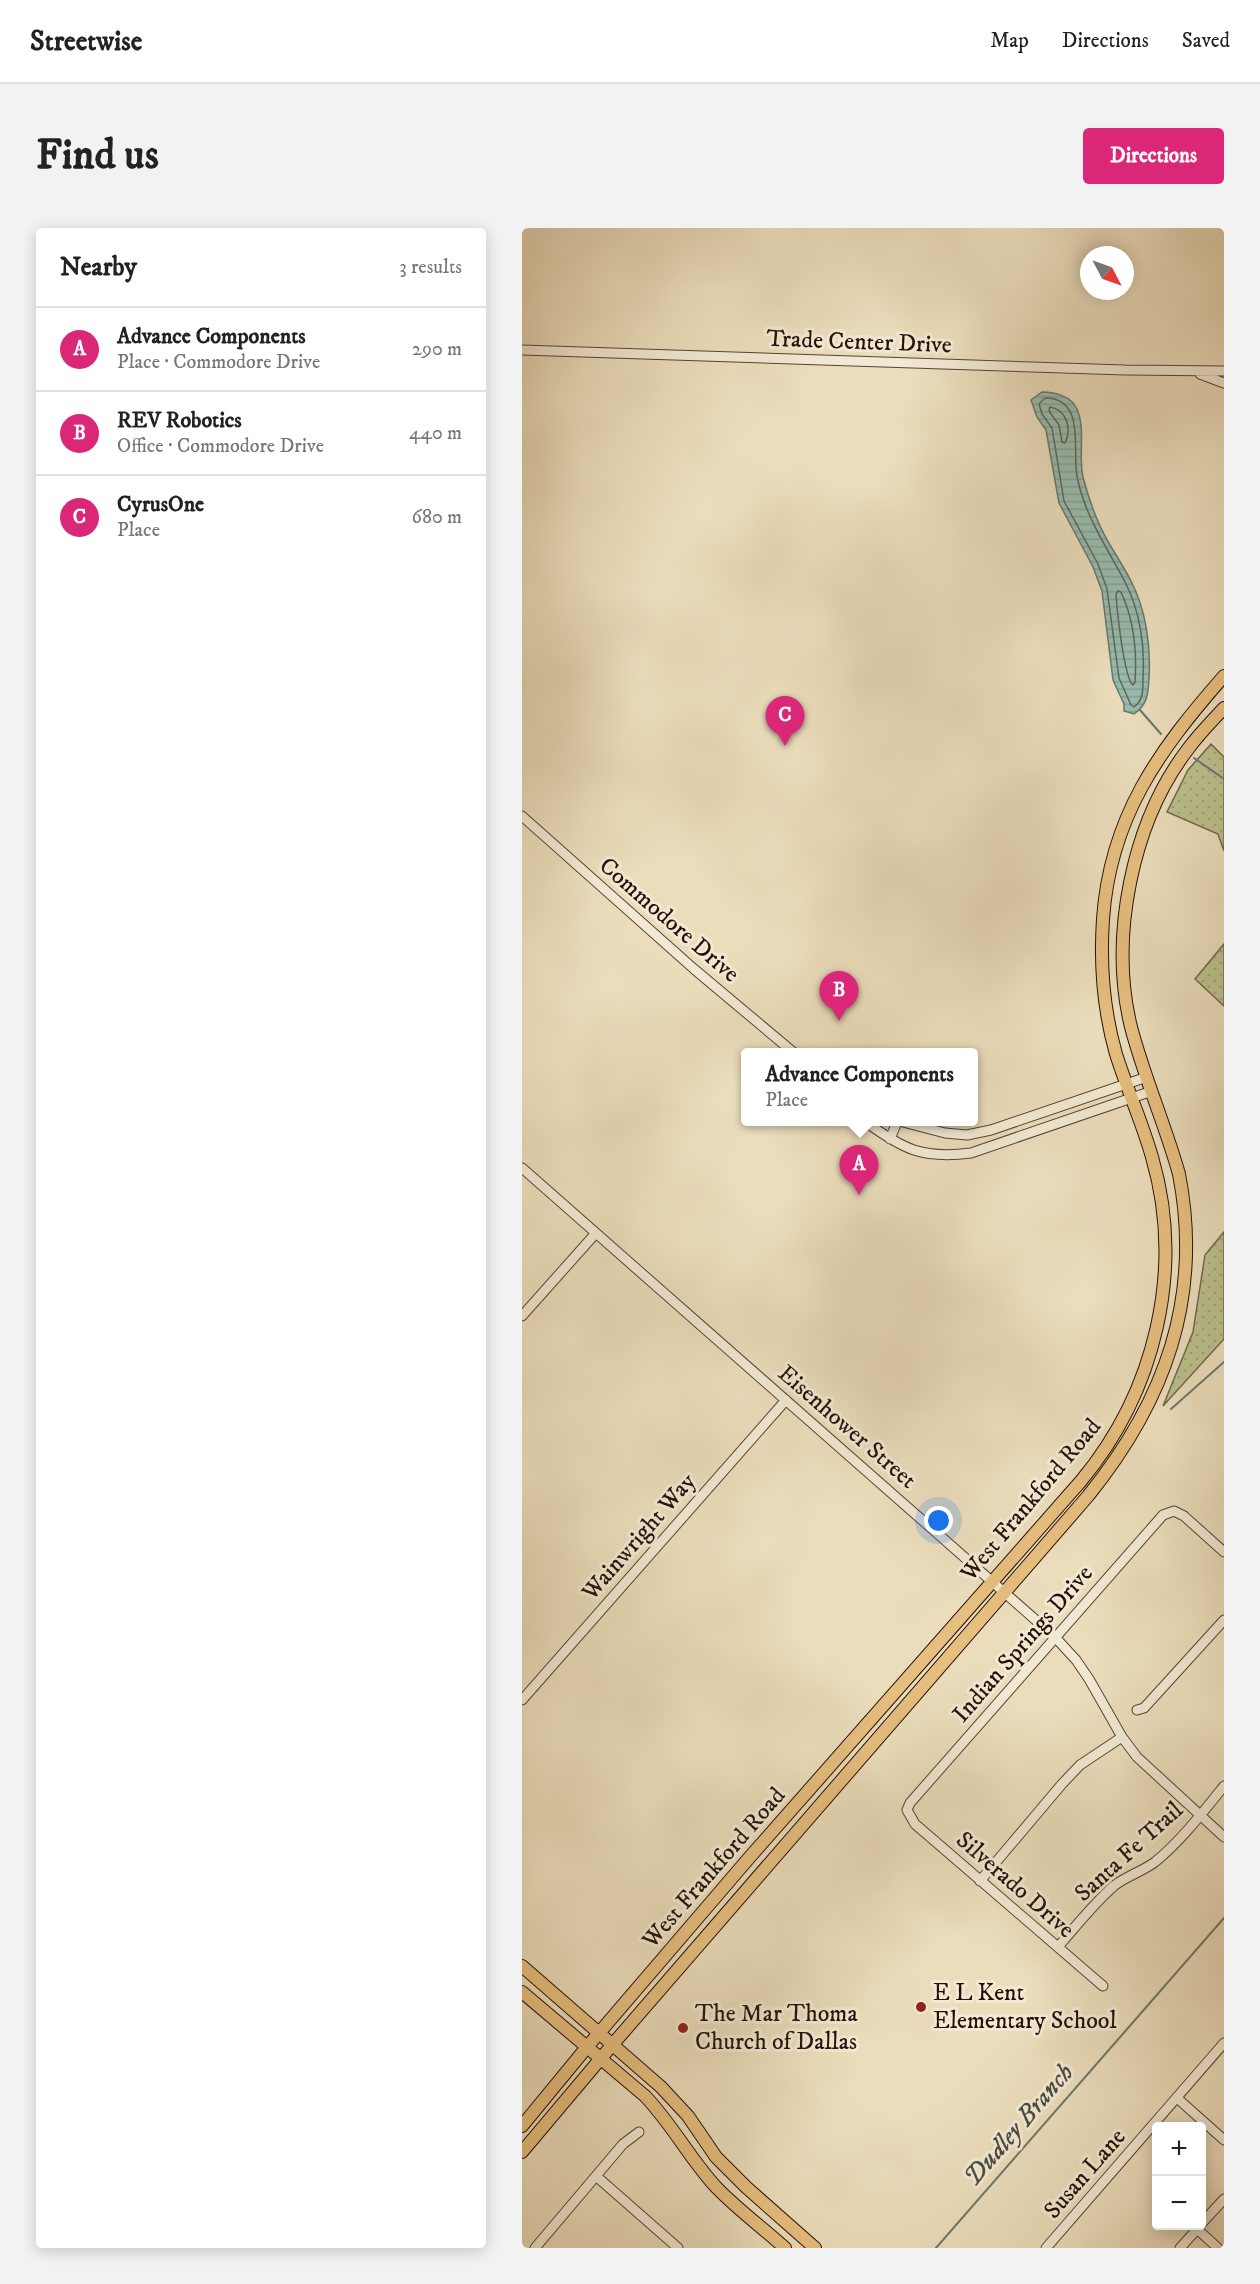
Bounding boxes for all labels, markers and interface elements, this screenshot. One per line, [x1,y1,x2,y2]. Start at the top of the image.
text: Streetwise [30,24,142,59]
text: Map [990,28,1029,54]
text: Directions [1062,28,1149,54]
text: Saved [1182,28,1230,54]
button: Directions [1083,128,1224,184]
text: Find us [36,130,159,182]
north arrow [1080,246,1134,300]
text: Nearby [60,251,137,284]
text: 3 results [399,255,462,280]
text: Advance Components [117,323,306,350]
street label: Trade Center Drive [766,324,952,360]
text: A [73,337,86,362]
text: 290 m [412,337,462,362]
text: Place · Commodore Drive [117,350,320,375]
text: REV Robotics [117,407,242,434]
text: B [73,421,86,446]
text: 440 m [409,421,462,446]
text: Office · Commodore Drive [117,434,324,459]
text: CyrusOne [117,491,204,518]
text: C [73,505,86,530]
text: 680 m [412,505,462,530]
text: Place [117,518,160,543]
pin: C [766,696,804,746]
street label: Commodore Drive [593,851,745,989]
pin: B [820,972,858,1021]
popup [741,1048,978,1126]
text: Advance Components [765,1061,954,1088]
text: Place [765,1088,808,1113]
pin: A [840,1146,878,1195]
street label: Eisenhower Street [772,1359,923,1496]
street label: West Frankford Road [953,1412,1108,1588]
street label: Wainwright Way [575,1467,703,1608]
your location [924,1506,953,1535]
street label: Indian Springs Drive [946,1559,1100,1729]
street label: West Frankford Road [635,1781,792,1955]
street label: Santa Fe Trail [1069,1795,1190,1909]
street label: Silverado Drive [949,1825,1081,1945]
place label: E L Kent Elementary School [933,1978,1117,2036]
place label: The Mar Thoma Church of Dallas [695,1999,858,2057]
marker: E L Kent Elementary School [914,2000,928,2014]
marker: The Mar Thoma Church of Dallas [676,2021,690,2035]
water label: Dudley Branch [957,2057,1081,2193]
map controls [1152,2122,1206,2230]
button: + [1152,2122,1206,2176]
street label: Susan Lane [1038,2123,1132,2225]
button: − [1152,2176,1206,2230]

